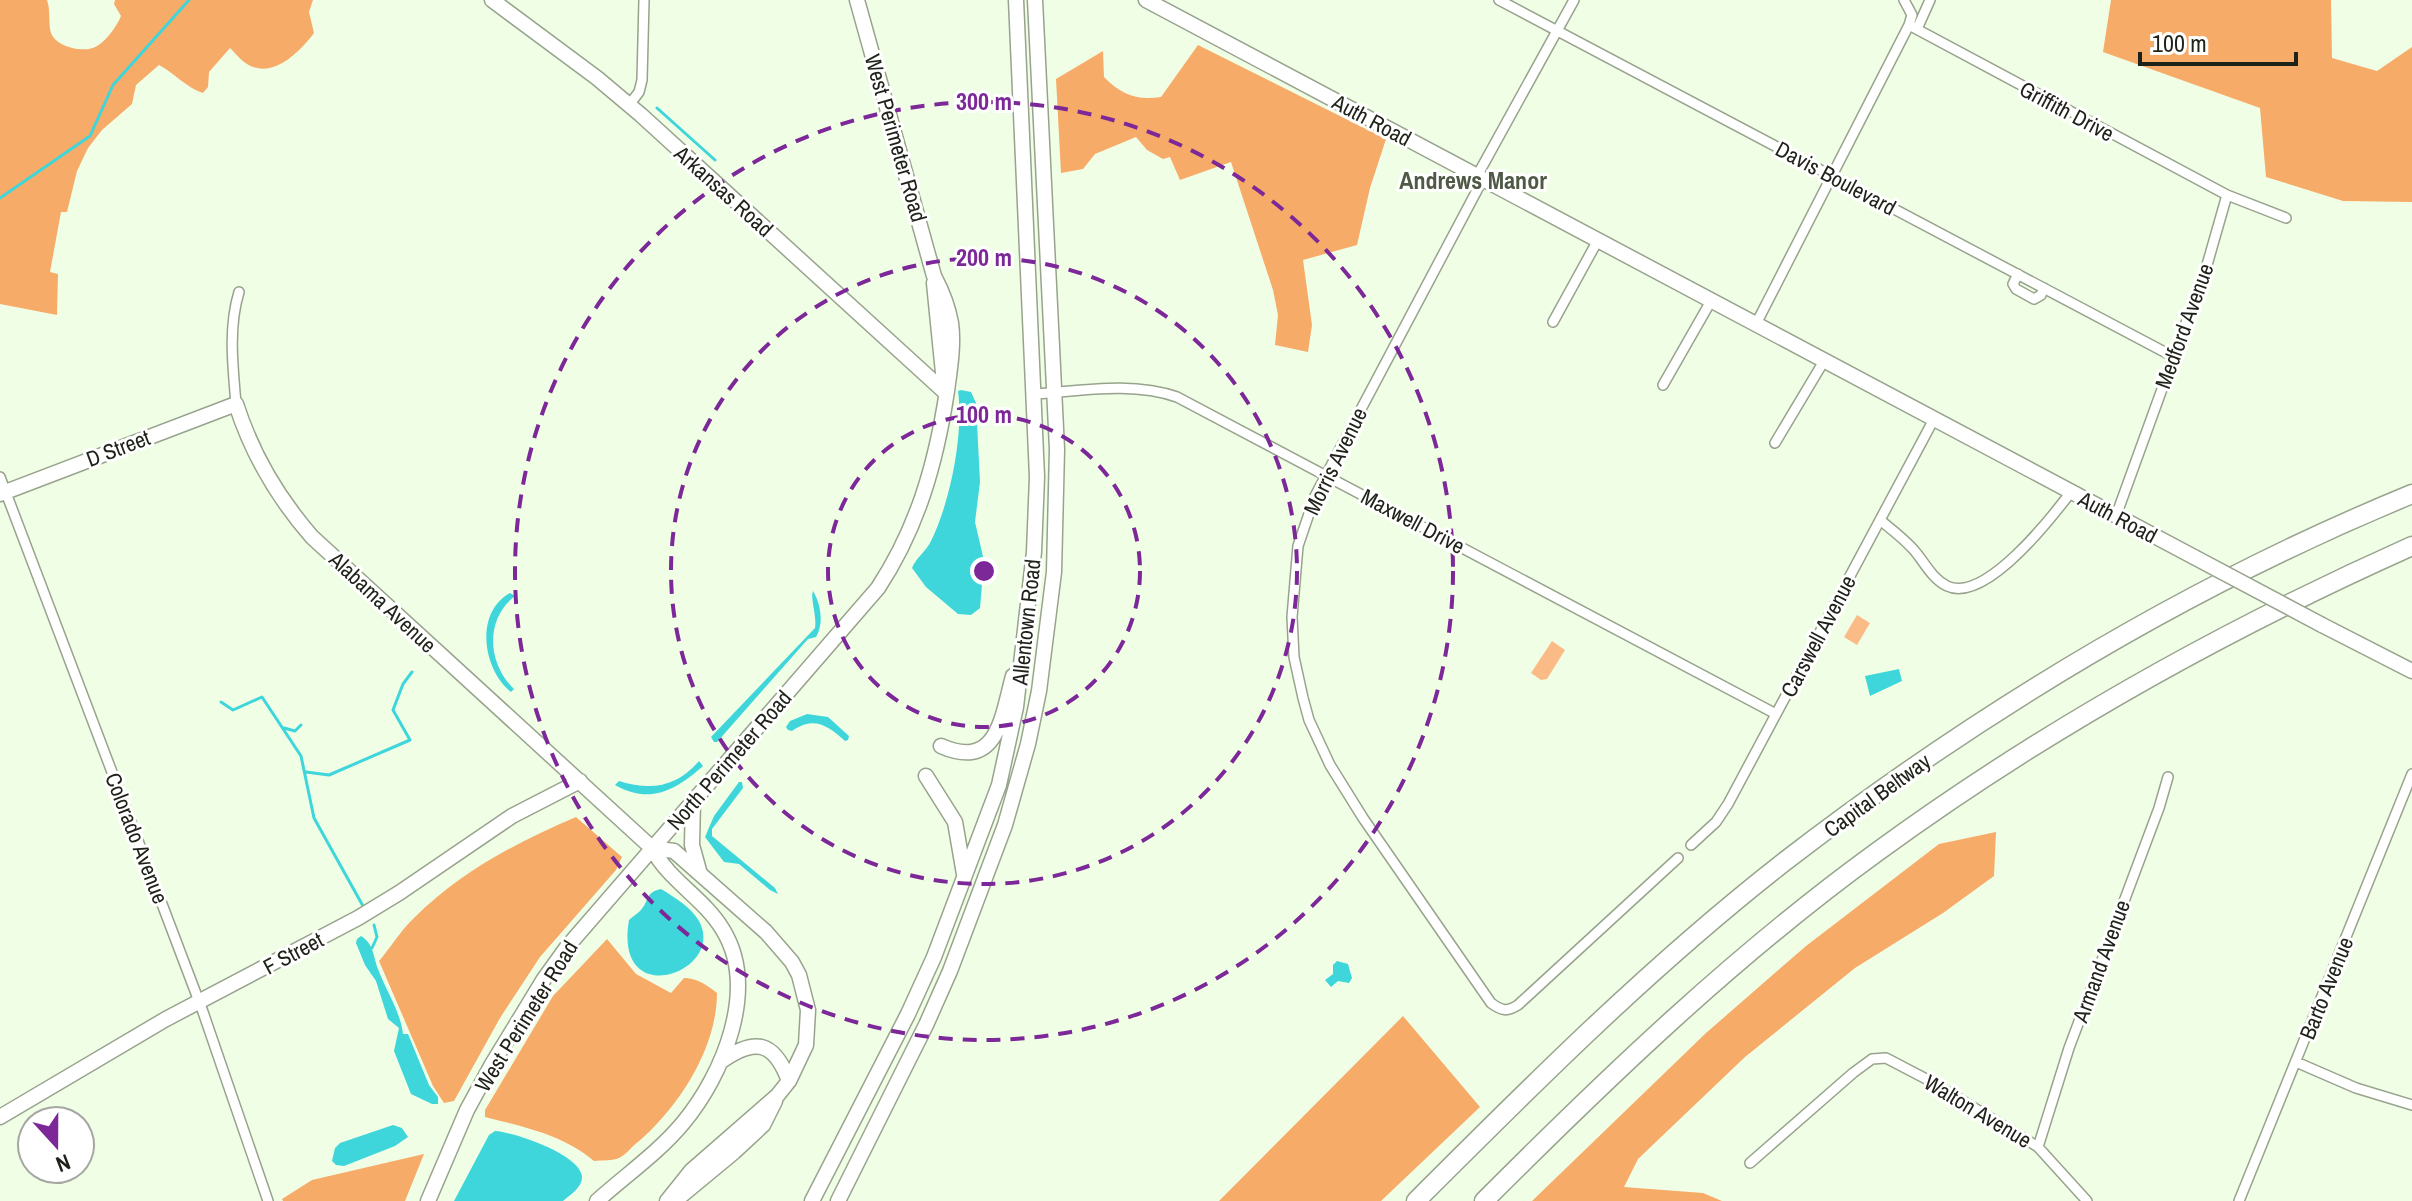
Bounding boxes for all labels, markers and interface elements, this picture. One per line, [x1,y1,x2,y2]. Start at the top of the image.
scale bar [2140,16,2296,66]
text: 100 m [2152,27,2207,59]
street label: West Perimeter Road [858,51,934,225]
street label: Griffith Drive [2014,74,2120,148]
text: 300 m [956,85,1012,117]
street label: Auth Road [1326,86,1417,153]
street label: Davis Boulevard [1771,134,1901,222]
street label: Arkansas Road [667,138,780,243]
district label: Andrews Manor [1399,164,1547,196]
text: 200 m [956,241,1012,273]
street label: Medford Avenue [2147,259,2221,393]
text: 100 m [956,398,1012,430]
street label: Morris Avenue [1296,402,1374,520]
street label: D Street [82,422,154,474]
street label: Maxwell Drive [1356,481,1470,561]
street label: Auth Road [2072,483,2163,550]
street label: Alabama Avenue [322,544,443,659]
centre of rings [970,557,998,585]
street label: Allentown Road [1004,558,1048,687]
street label: Carswell Avenue [1773,570,1863,702]
street label: North Perimeter Road [660,684,798,836]
street label: Capital Beltway [1817,746,1937,844]
street label: Colorado Avenue [98,768,176,908]
street label: Armand Avenue [2065,896,2137,1027]
street label: F Street [258,925,328,981]
street label: Barto Avenue [2292,932,2360,1044]
street label: West Perimeter Road [467,935,585,1097]
street label: Walton Avenue [1919,1067,2037,1155]
north arrow [16,1105,96,1185]
text: N [52,1147,75,1180]

